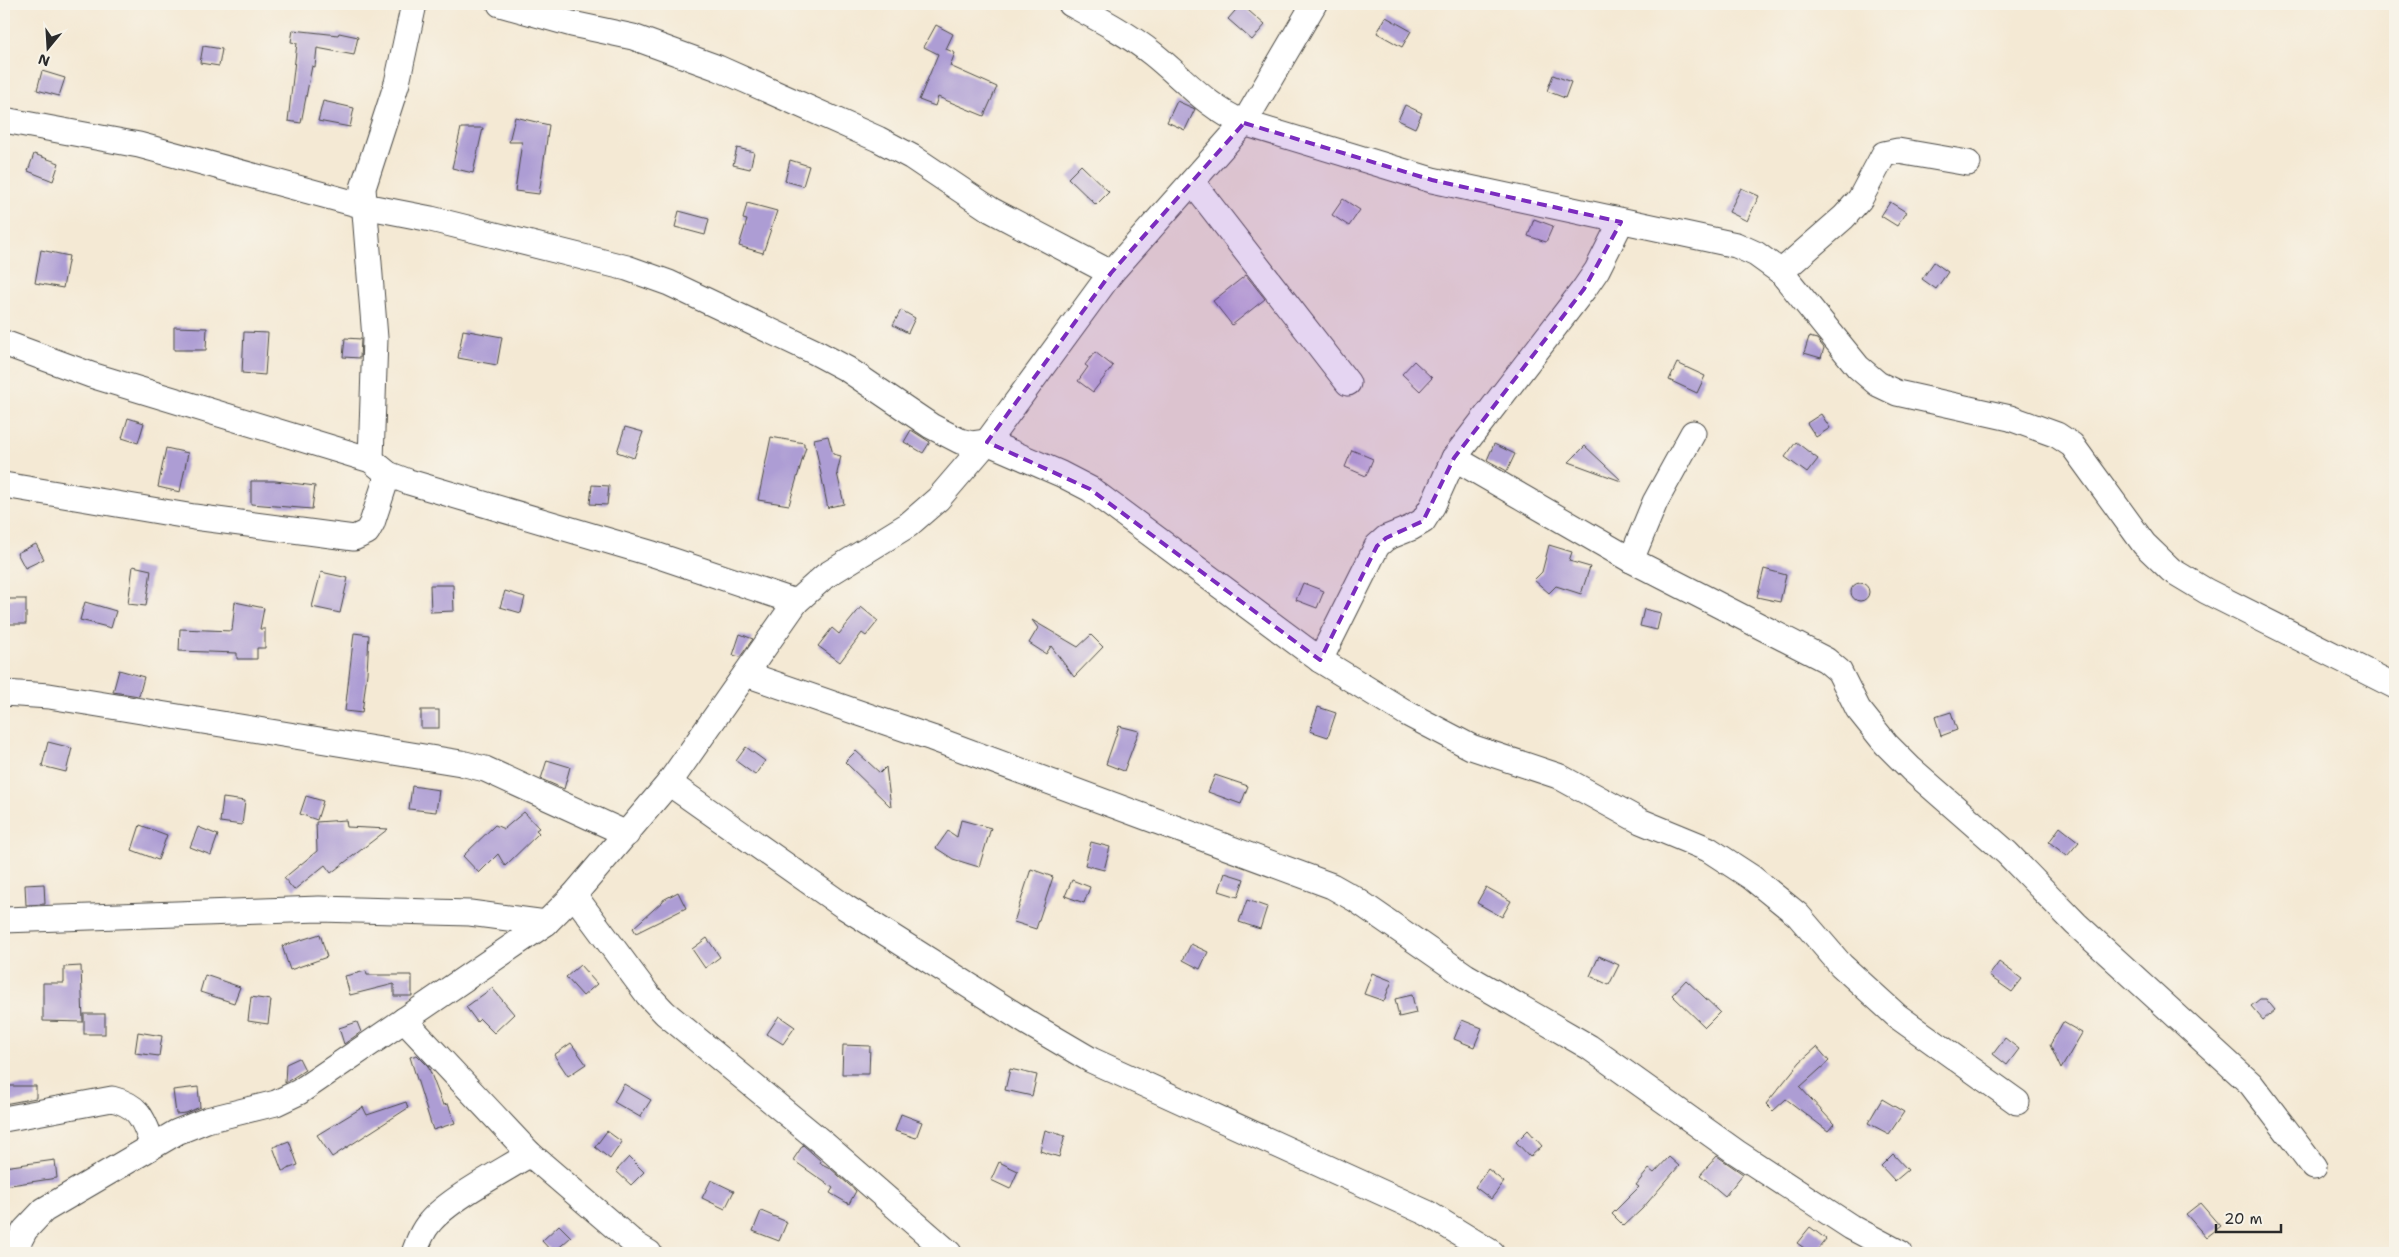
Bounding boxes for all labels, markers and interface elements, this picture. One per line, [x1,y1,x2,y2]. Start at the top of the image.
north arrow [22,22,72,72]
text: N [36,50,52,71]
scale bar [2216,1202,2282,1234]
text: 20 m [2224,1209,2263,1229]

